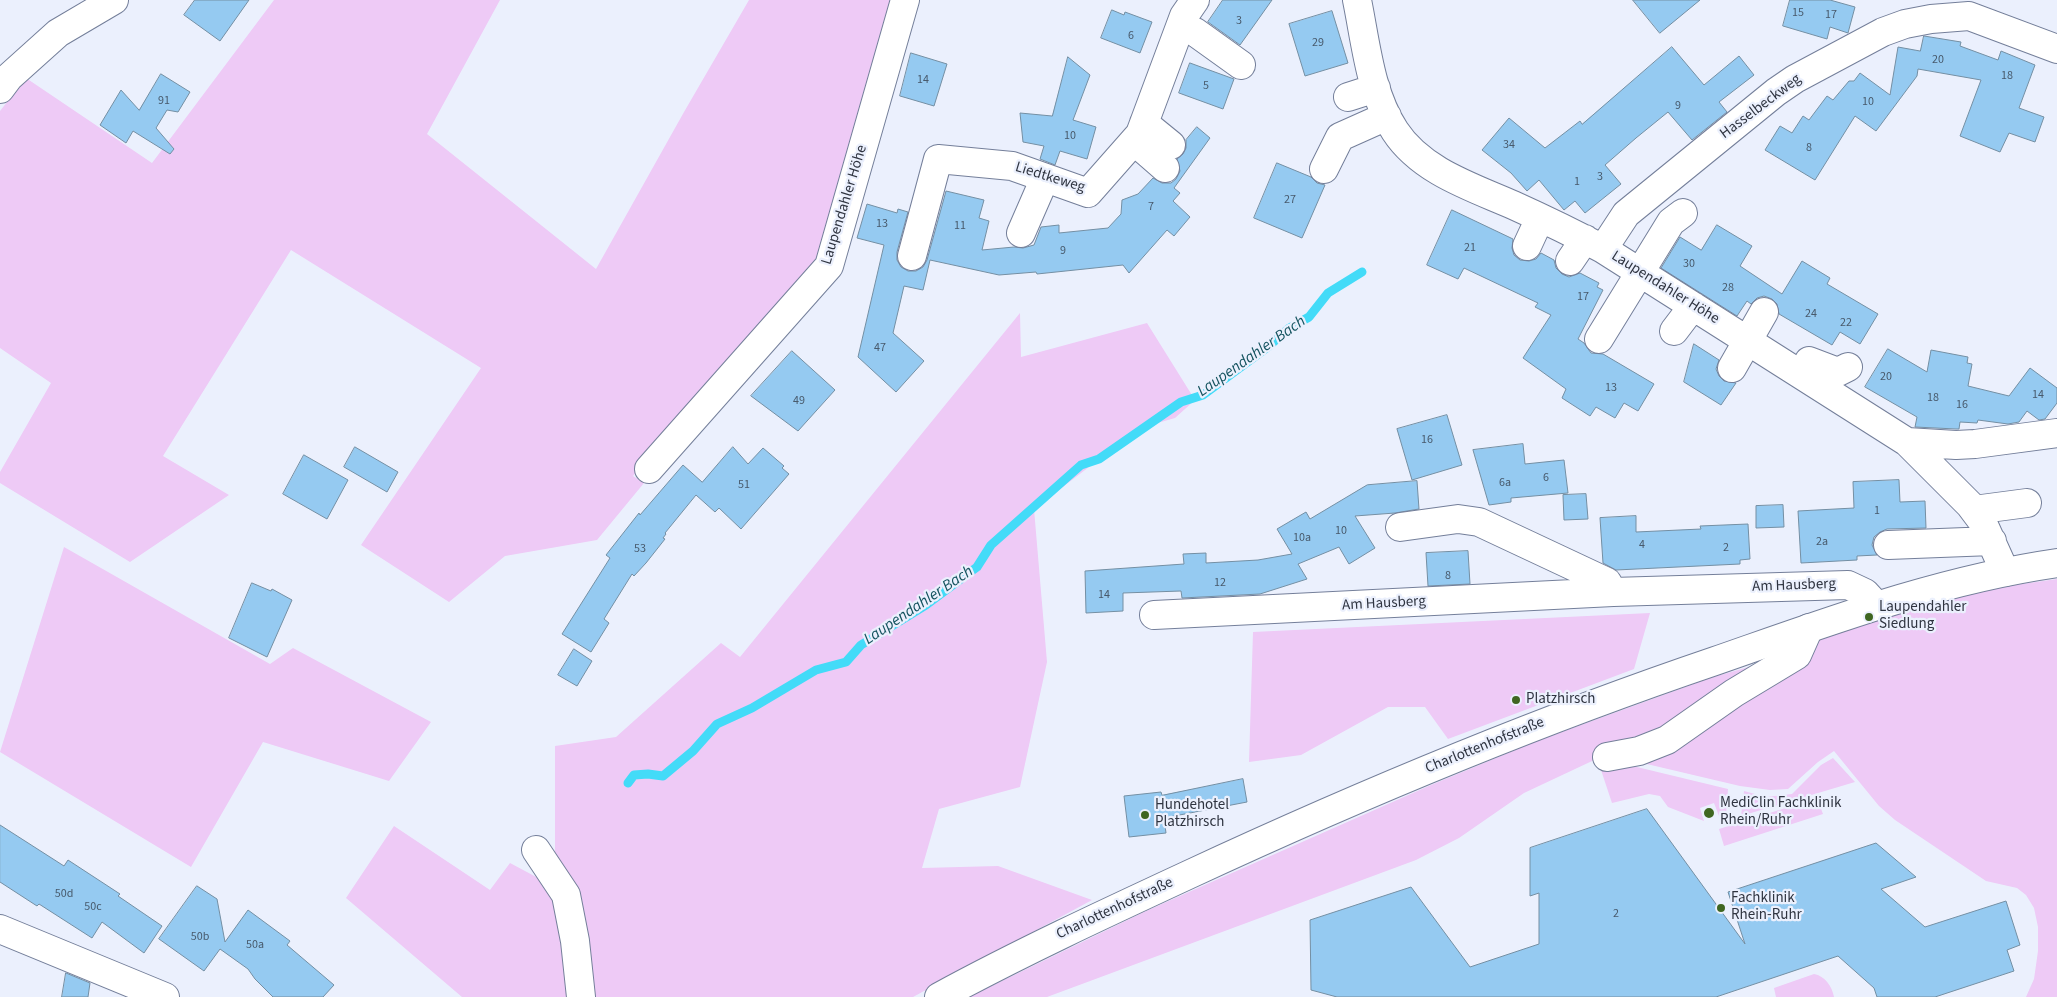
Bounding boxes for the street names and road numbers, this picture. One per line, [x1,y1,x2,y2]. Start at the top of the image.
street label: Hasselbeckweg [1717,71,1805,143]
street label: Laupendahler Höhe [818,143,872,267]
street label: Liedtkeweg [1013,159,1087,197]
street label: Laupendahler Höhe [1608,248,1722,328]
street label: Am Hausberg [1752,576,1836,596]
street label: Am Hausberg [1342,593,1426,615]
street label: Charlottenhofstraße [1423,714,1547,778]
street label: Charlottenhofstraße [1054,874,1176,944]

